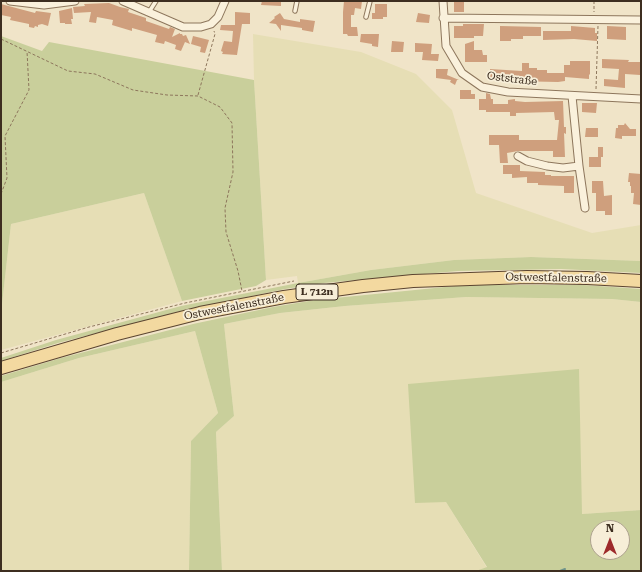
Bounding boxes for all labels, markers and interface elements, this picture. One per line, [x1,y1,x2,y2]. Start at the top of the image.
street label: Oststraße [486,69,538,89]
street label: Ostwestfalenstraße [505,271,607,285]
road number: L 712n [296,284,338,300]
street label: Ostwestfalenstraße [183,291,285,323]
north arrow [590,520,630,560]
text: N [606,522,614,535]

